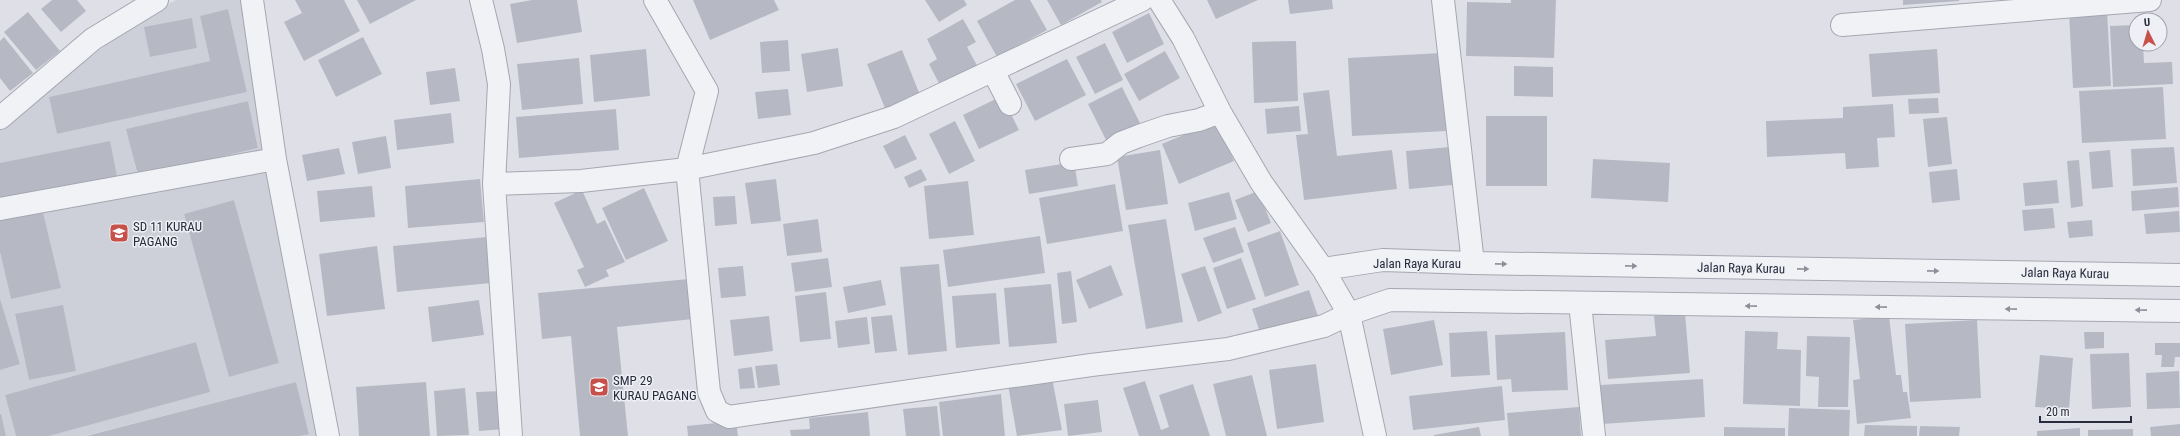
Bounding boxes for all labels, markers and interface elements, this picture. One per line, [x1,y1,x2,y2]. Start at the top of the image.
north arrow [2128,12,2168,52]
text: U [2143,16,2151,29]
place label: SD 11 KURAU PAGANG [133,219,202,249]
school or university icon: SD 11 KURAU PAGANG [108,222,130,244]
street label: Jalan Raya Kurau [1373,256,1461,271]
street label: Jalan Raya Kurau [1697,260,1785,276]
one-way arrow [1495,261,1508,267]
one-way arrow [1625,263,1638,269]
street label: Jalan Raya Kurau [2021,265,2109,281]
one-way arrow [1797,266,1810,272]
one-way arrow [1927,268,1940,274]
one-way arrow [1745,302,1757,309]
one-way arrow [1874,304,1887,310]
one-way arrow [2004,306,2017,312]
one-way arrow [2134,307,2147,313]
place label: SMP 29 KURAU PAGANG [613,373,697,403]
school or university icon: SMP 29 KURAU PAGANG [588,376,610,398]
scale bar [2040,398,2131,424]
text: 20 m [2046,405,2070,419]

